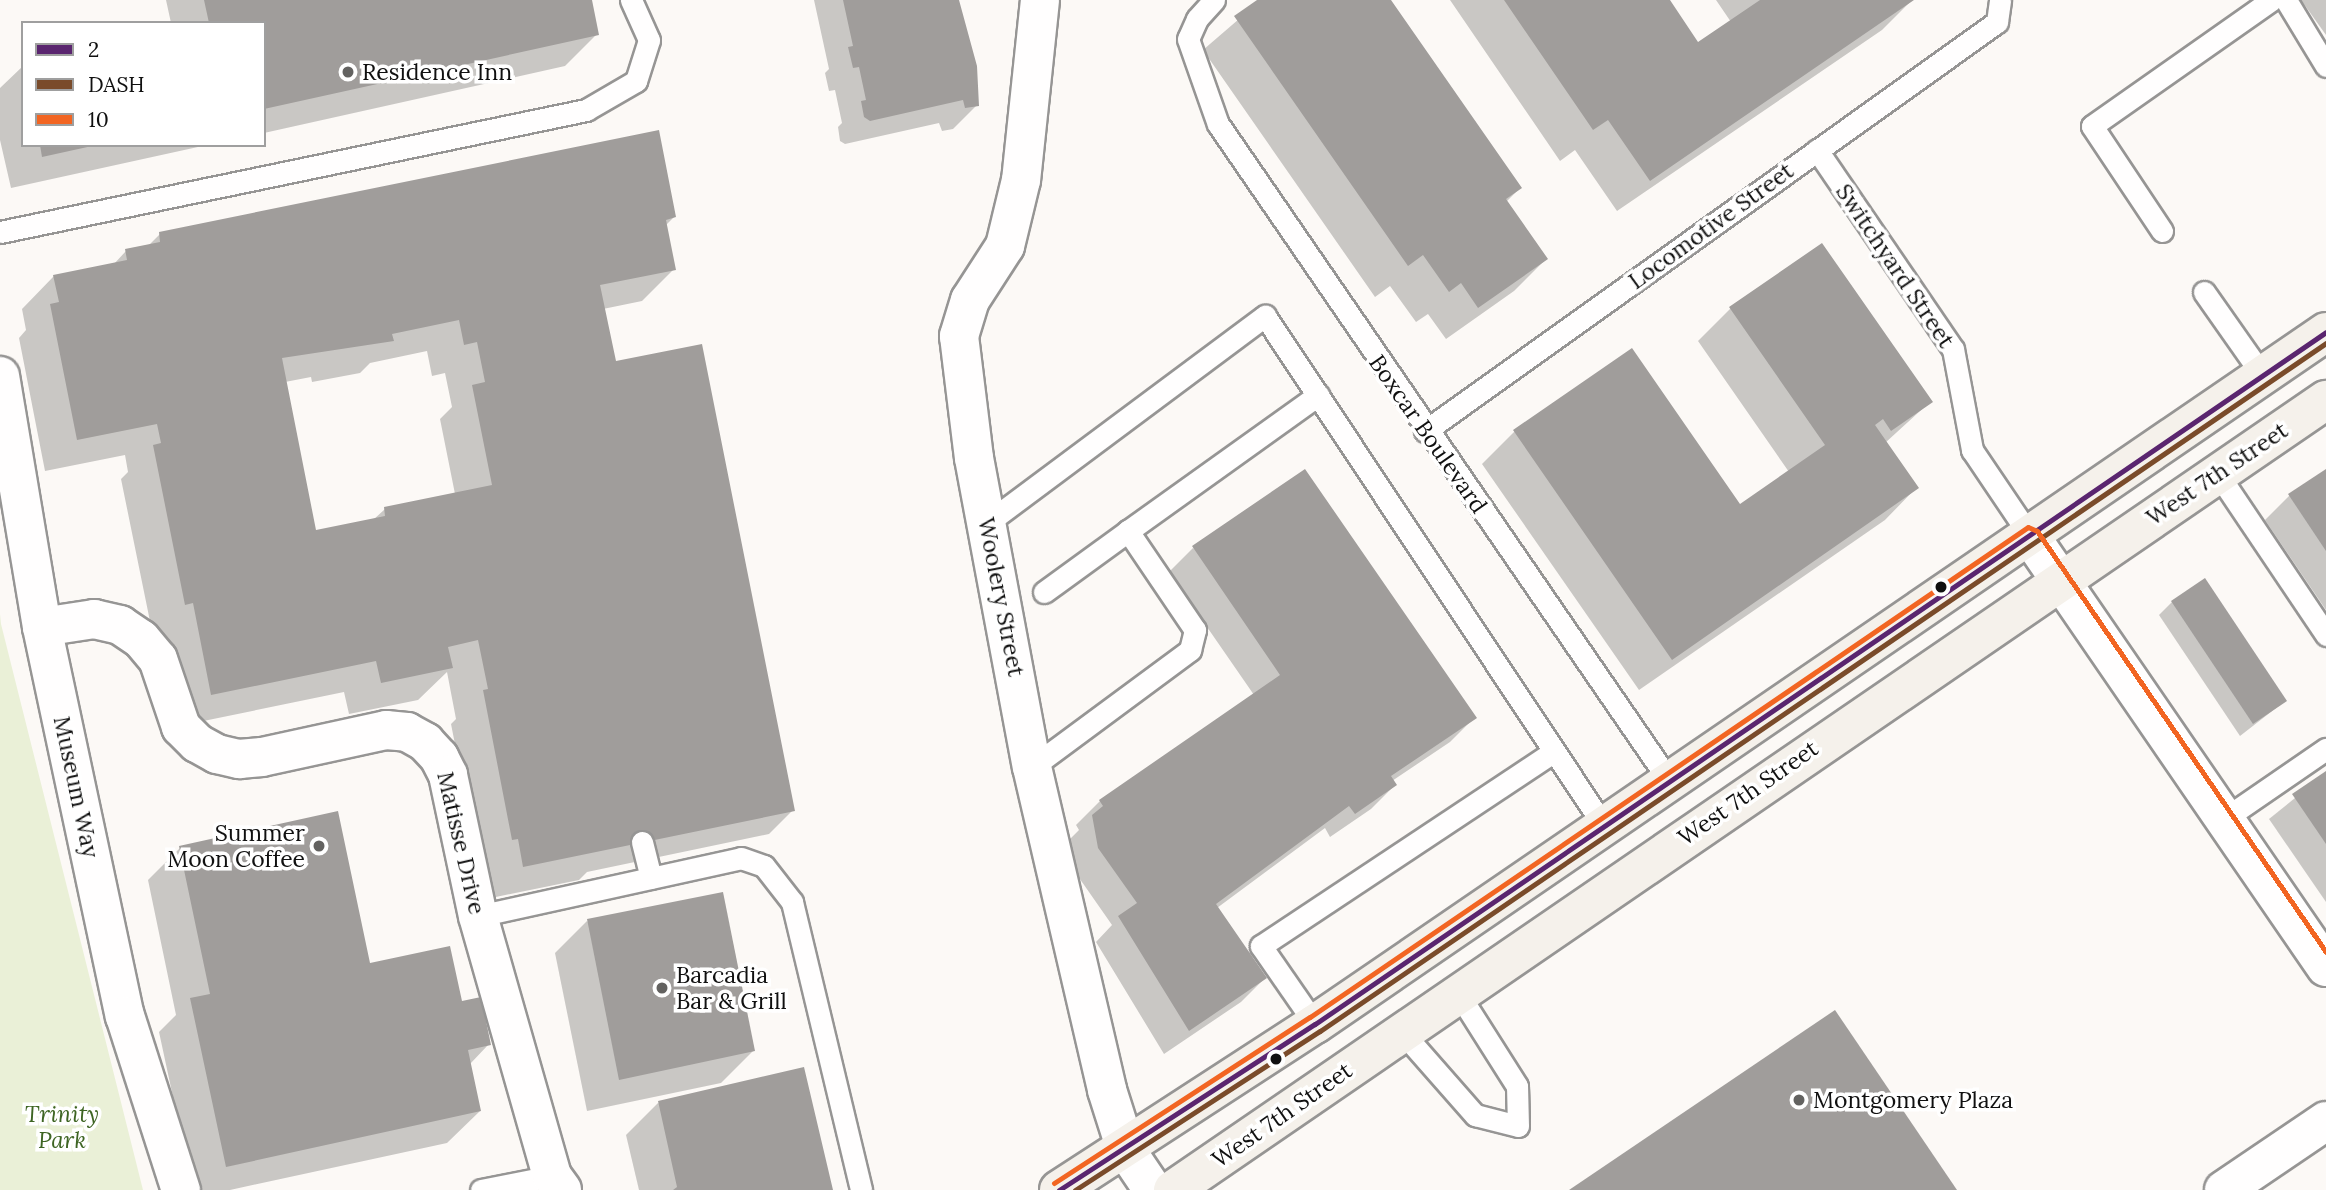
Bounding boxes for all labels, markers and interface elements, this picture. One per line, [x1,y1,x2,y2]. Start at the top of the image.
legend [21,21,266,147]
text: 2 [88,36,99,63]
place label: Residence Inn [362,58,512,86]
marker: Residence Inn [340,64,356,80]
text: DASH [88,71,145,98]
text: 10 [88,106,109,133]
street label: Locomotive Street [1623,157,1799,295]
street label: Switchyard Street [1830,179,1960,353]
street label: Boxcar Boulevard [1363,350,1493,518]
street label: West 7th Street [2141,417,2293,531]
street label: Woolery Street [972,515,1030,679]
unlabelled marker [1934,580,1948,594]
street label: Museum Way [48,714,104,860]
street label: West 7th Street [1673,734,1823,852]
street label: Matisse Drive [431,769,491,917]
place label: Summer Moon Coffee [167,819,305,873]
marker: Summer Moon Coffee [311,838,327,854]
place label: Barcadia Bar & Grill [676,961,787,1015]
marker: Barcadia Bar & Grill [654,980,670,996]
unlabelled marker [1269,1052,1283,1066]
street label: West 7th Street [1207,1056,1357,1174]
place label: Montgomery Plaza [1813,1086,2013,1114]
marker: Montgomery Plaza [1791,1092,1807,1108]
park label: Trinity Park [25,1100,99,1154]

